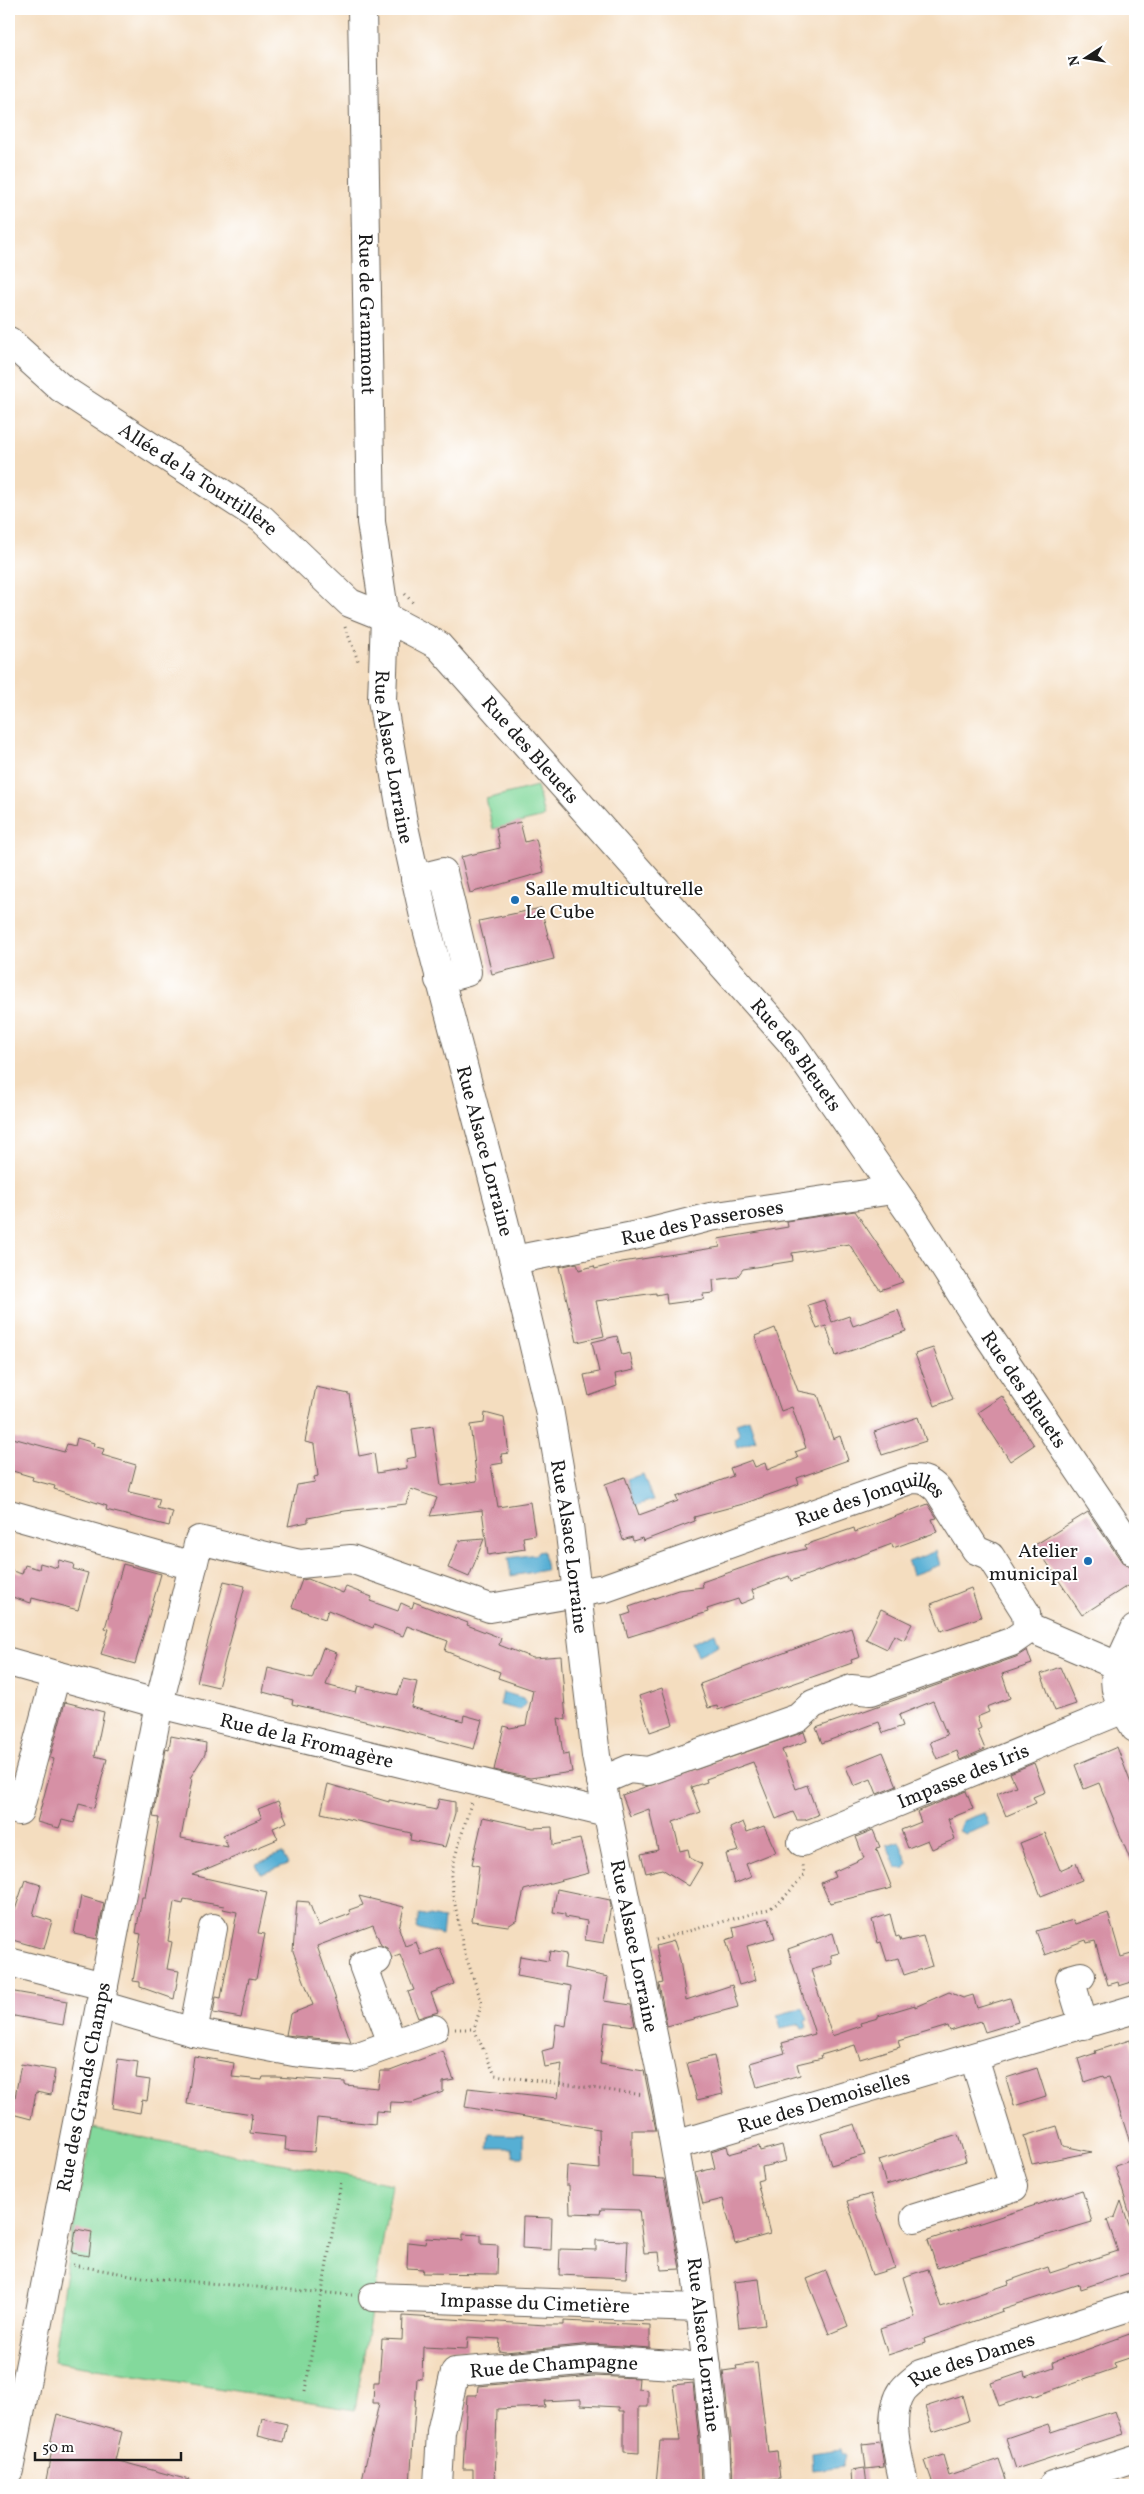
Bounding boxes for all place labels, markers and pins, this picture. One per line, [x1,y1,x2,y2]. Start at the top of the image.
place label: Salle multiculturelle Le Cube [525,876,703,927]
marker: Salle multiculturelle Le Cube [509,894,521,906]
place label: Atelier municipal [989,1538,1078,1589]
marker: Atelier municipal [1082,1555,1094,1567]

